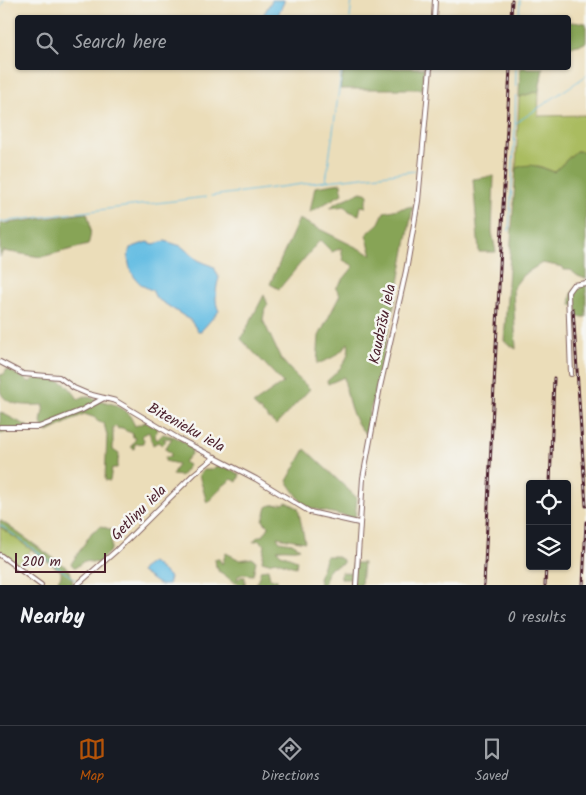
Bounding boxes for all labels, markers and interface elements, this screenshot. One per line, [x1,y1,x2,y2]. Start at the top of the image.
search box [15,15,571,70]
text: Search here [73,28,167,58]
icon: search [33,29,61,57]
street label: Kaudzīšu iela [363,282,403,366]
street label: Bitenieku iela [143,397,229,459]
street label: Getliņu iela [105,479,173,547]
map controls [526,480,571,570]
button: locate [526,480,571,525]
button: layers [526,525,571,570]
scale bar [15,550,106,573]
text: 200 m [22,551,61,573]
text: Nearby [20,601,85,634]
text: 0 results [508,605,566,630]
tab: Map [78,735,106,787]
tab: Directions [261,735,319,787]
tab: Saved [475,735,508,787]

